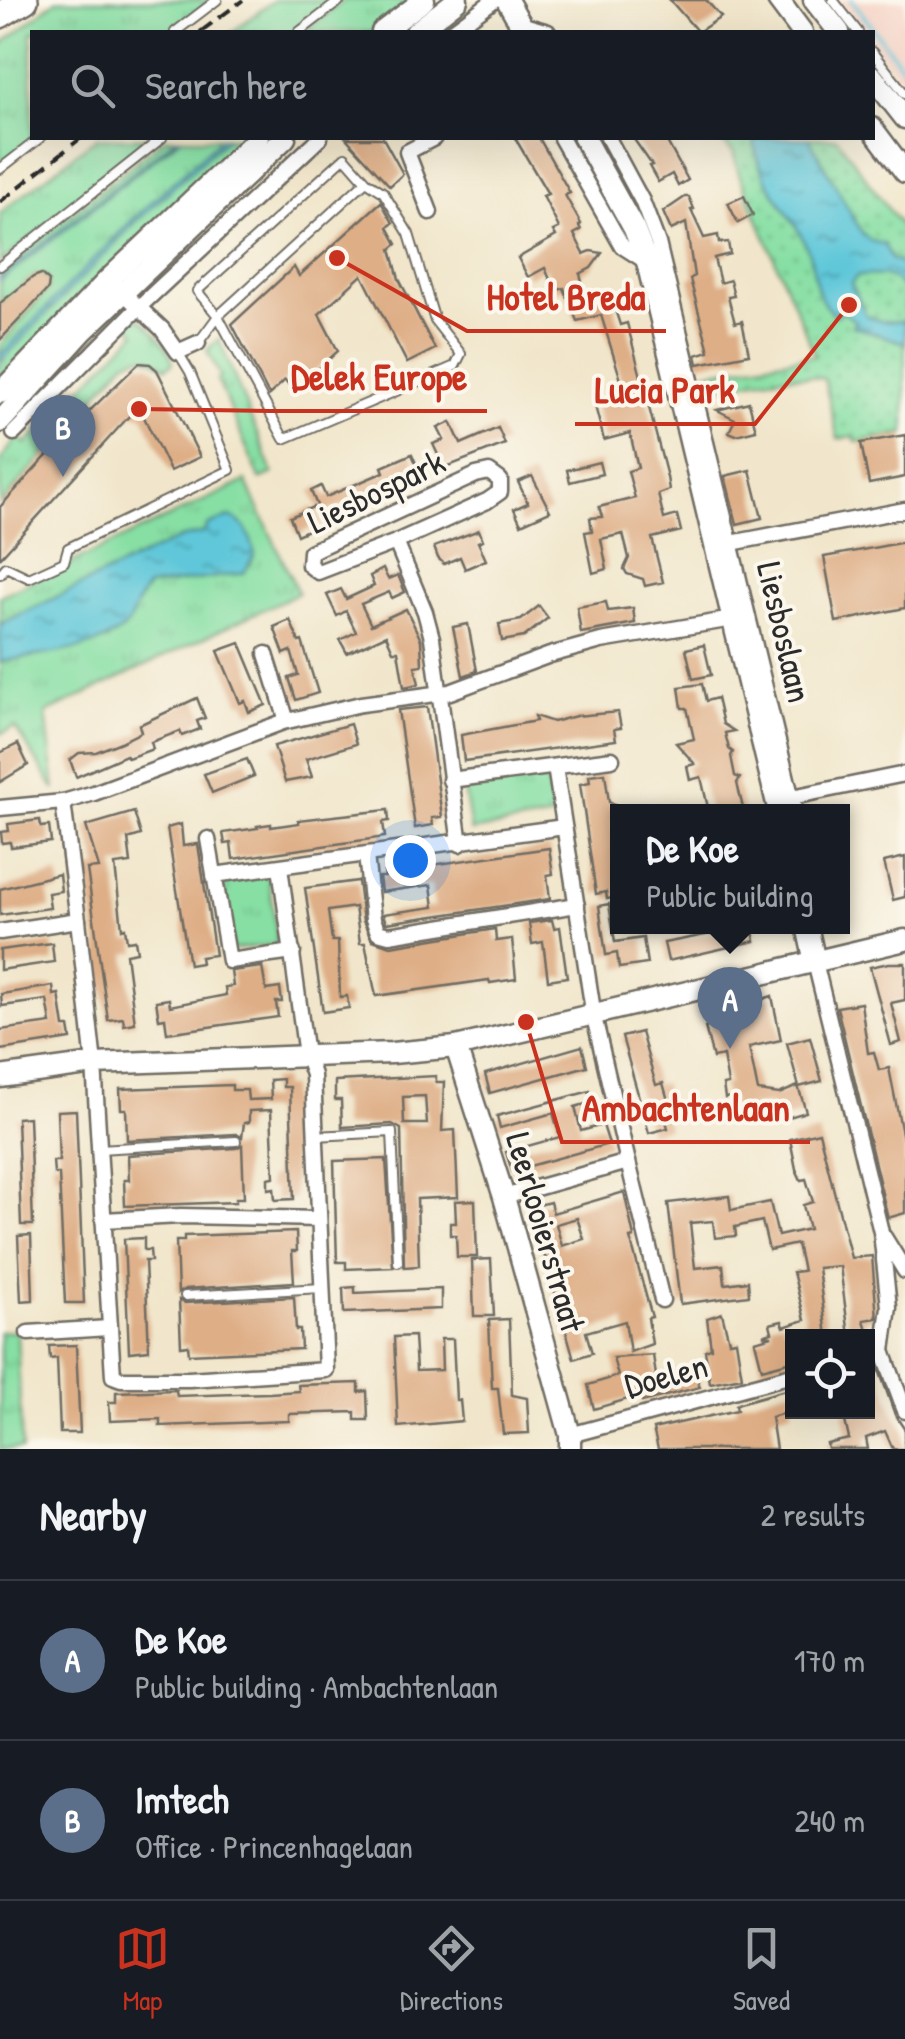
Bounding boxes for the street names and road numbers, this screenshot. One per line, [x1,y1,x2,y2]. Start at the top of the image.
street label: Liesbospark [300,438,452,544]
street label: Liesboslaan [746,557,824,707]
street label: Leerlooierstraat [495,1127,597,1338]
street label: Doelen [619,1341,713,1409]

